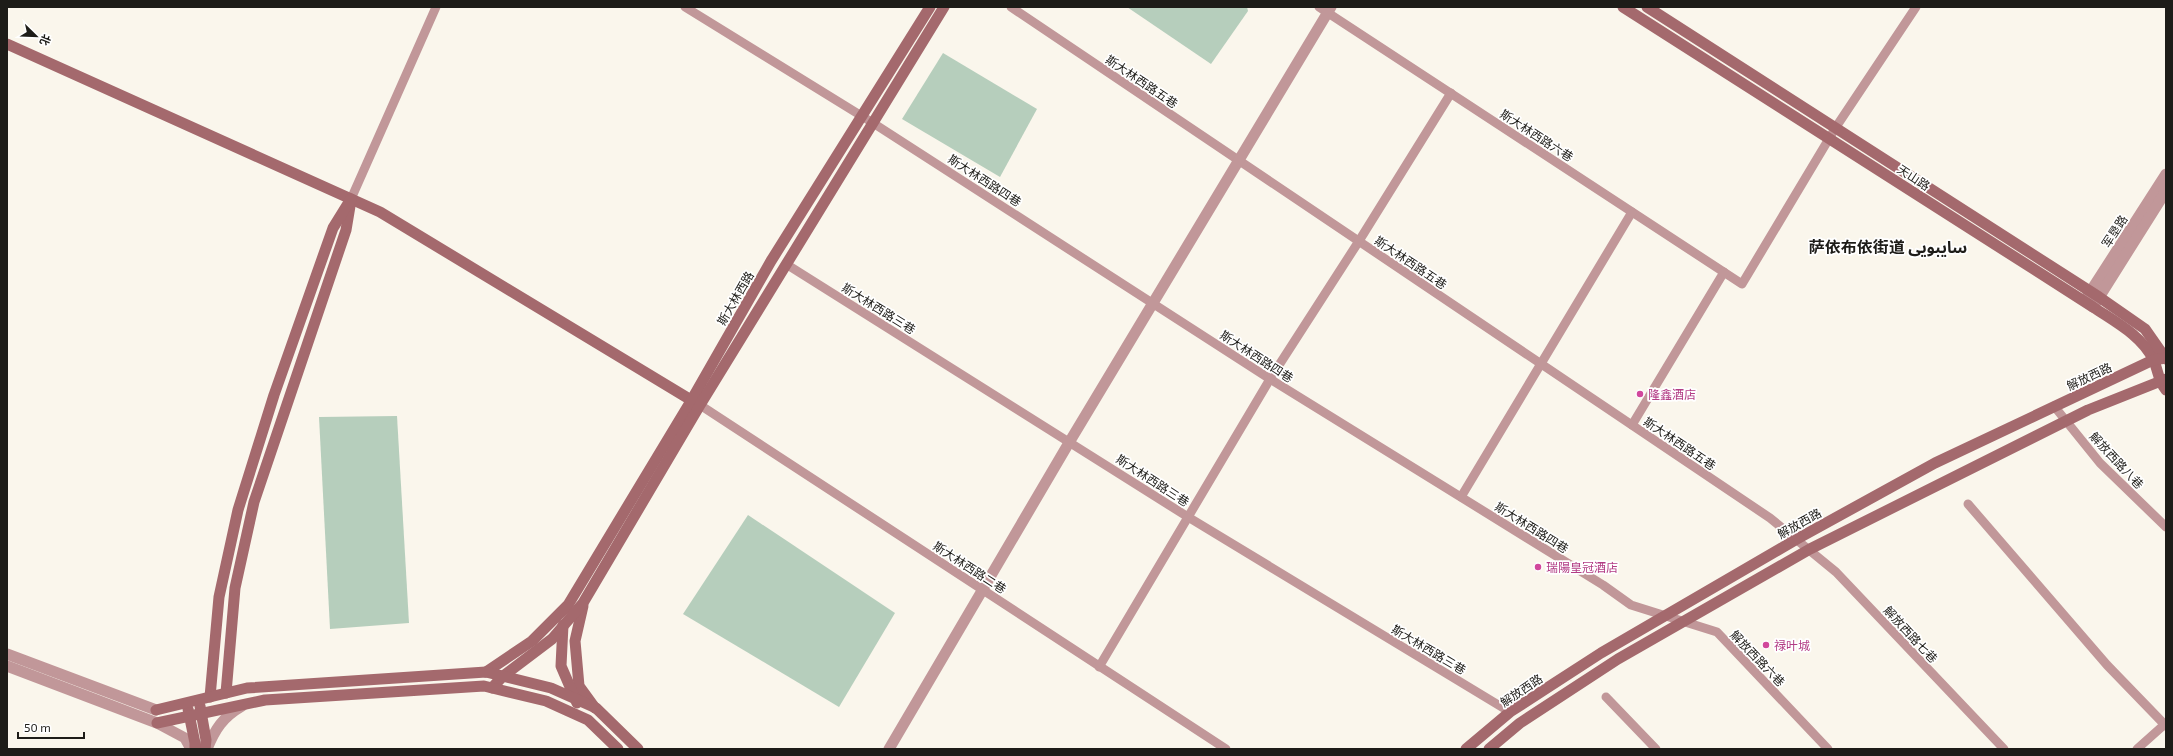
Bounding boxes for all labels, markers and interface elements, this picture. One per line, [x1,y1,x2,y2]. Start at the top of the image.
north arrow [16,16,56,56]
text: 北 [38,33,54,48]
street label: 斯大林西路五巷 [1103,52,1181,110]
street label: 斯大林西路六巷 [1498,106,1576,164]
street label: 斯大林西路四巷 [946,151,1024,209]
street label: 天山路 [1895,161,1933,193]
street label: 军垦路 [2098,212,2130,250]
street label: 斯大林西路五巷 [1372,233,1450,291]
district label: 萨依布依街道 سايبويى [1809,237,1967,257]
street label: 斯大林西路 [714,269,756,327]
street label: 斯大林西路三巷 [840,280,918,336]
street label: 斯大林西路四巷 [1218,327,1296,385]
street label: 解放西路 [2064,360,2114,392]
place label: 隆鑫酒店 [1648,387,1696,401]
marker: 隆鑫酒店 [1635,389,1645,399]
street label: 斯大林西路五巷 [1641,414,1719,472]
street label: 解放西路八巷 [2087,429,2147,491]
street label: 斯大林西路三巷 [1114,451,1192,509]
street label: 斯大林西路四巷 [1493,499,1571,555]
street label: 解放西路 [1775,505,1823,541]
street label: 斯大林西路二巷 [931,538,1009,596]
place label: 瑞陽皇冠酒店 [1546,560,1618,574]
marker: 瑞陽皇冠酒店 [1533,562,1543,572]
street label: 解放西路七巷 [1881,603,1941,665]
street label: 斯大林西路三巷 [1389,621,1469,677]
street label: 解放西路六巷 [1728,627,1788,689]
place label: 禄叶城 [1774,638,1810,652]
marker: 禄叶城 [1761,640,1771,650]
street label: 解放西路 [1497,671,1545,709]
scale bar [18,714,84,740]
text: 50 m [24,720,51,734]

